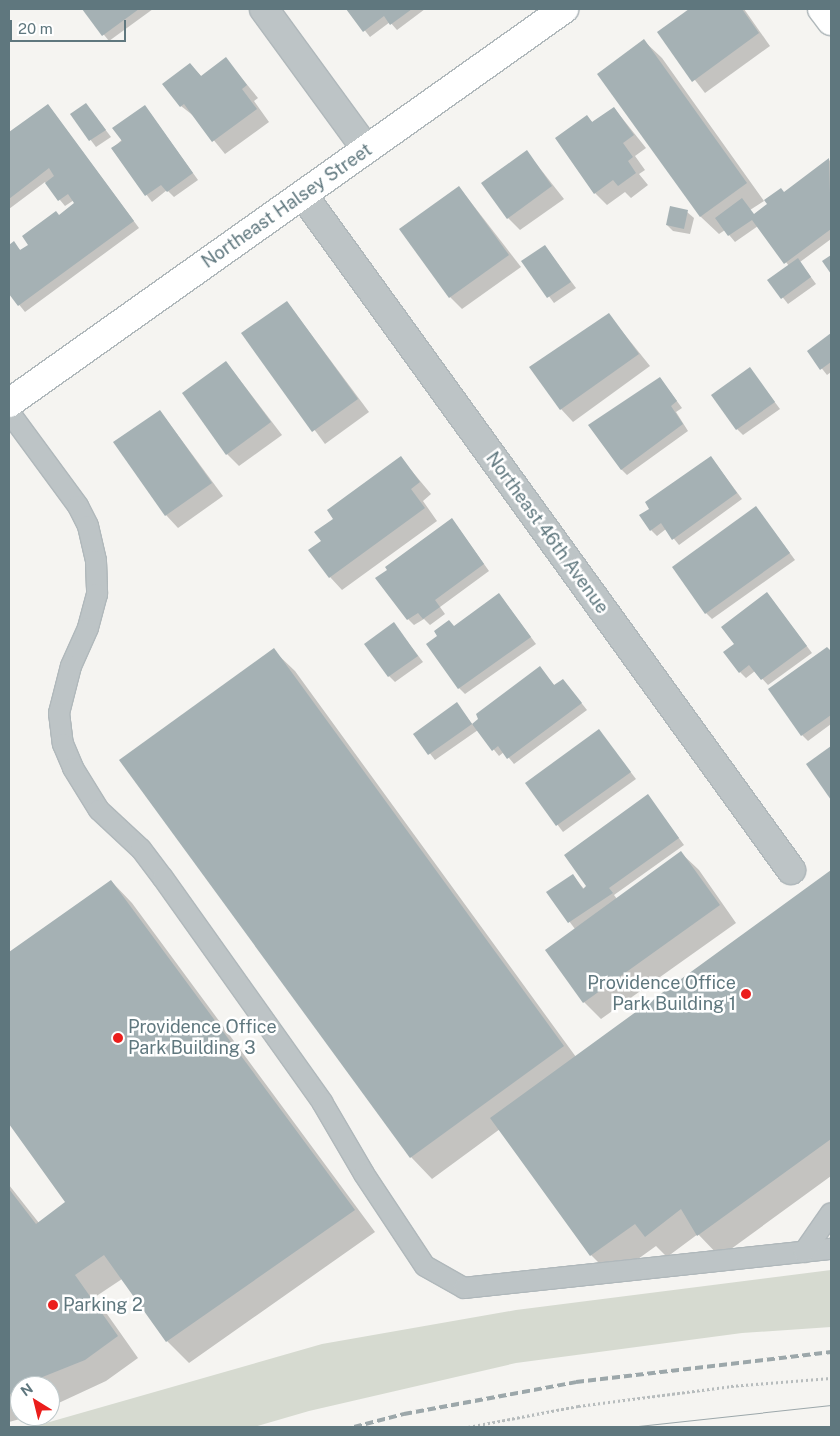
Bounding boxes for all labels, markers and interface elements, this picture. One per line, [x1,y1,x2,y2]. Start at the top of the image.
scale bar [12,10,129,42]
text: 20 m [18,20,53,37]
street label: Northeast Halsey Street [198,139,376,273]
street label: Northeast 46th Avenue [481,448,613,618]
place label: Providence Office Park Building 1 [587,973,736,1016]
marker: Providence Office Park Building 1 [740,988,752,1000]
place label: Providence Office Park Building 3 [128,1017,277,1060]
marker: Providence Office Park Building 3 [112,1032,124,1044]
place label: Parking 2 [63,1294,143,1316]
marker: Parking 2 [47,1299,59,1311]
north arrow [10,1376,60,1426]
text: N [18,1380,36,1399]

